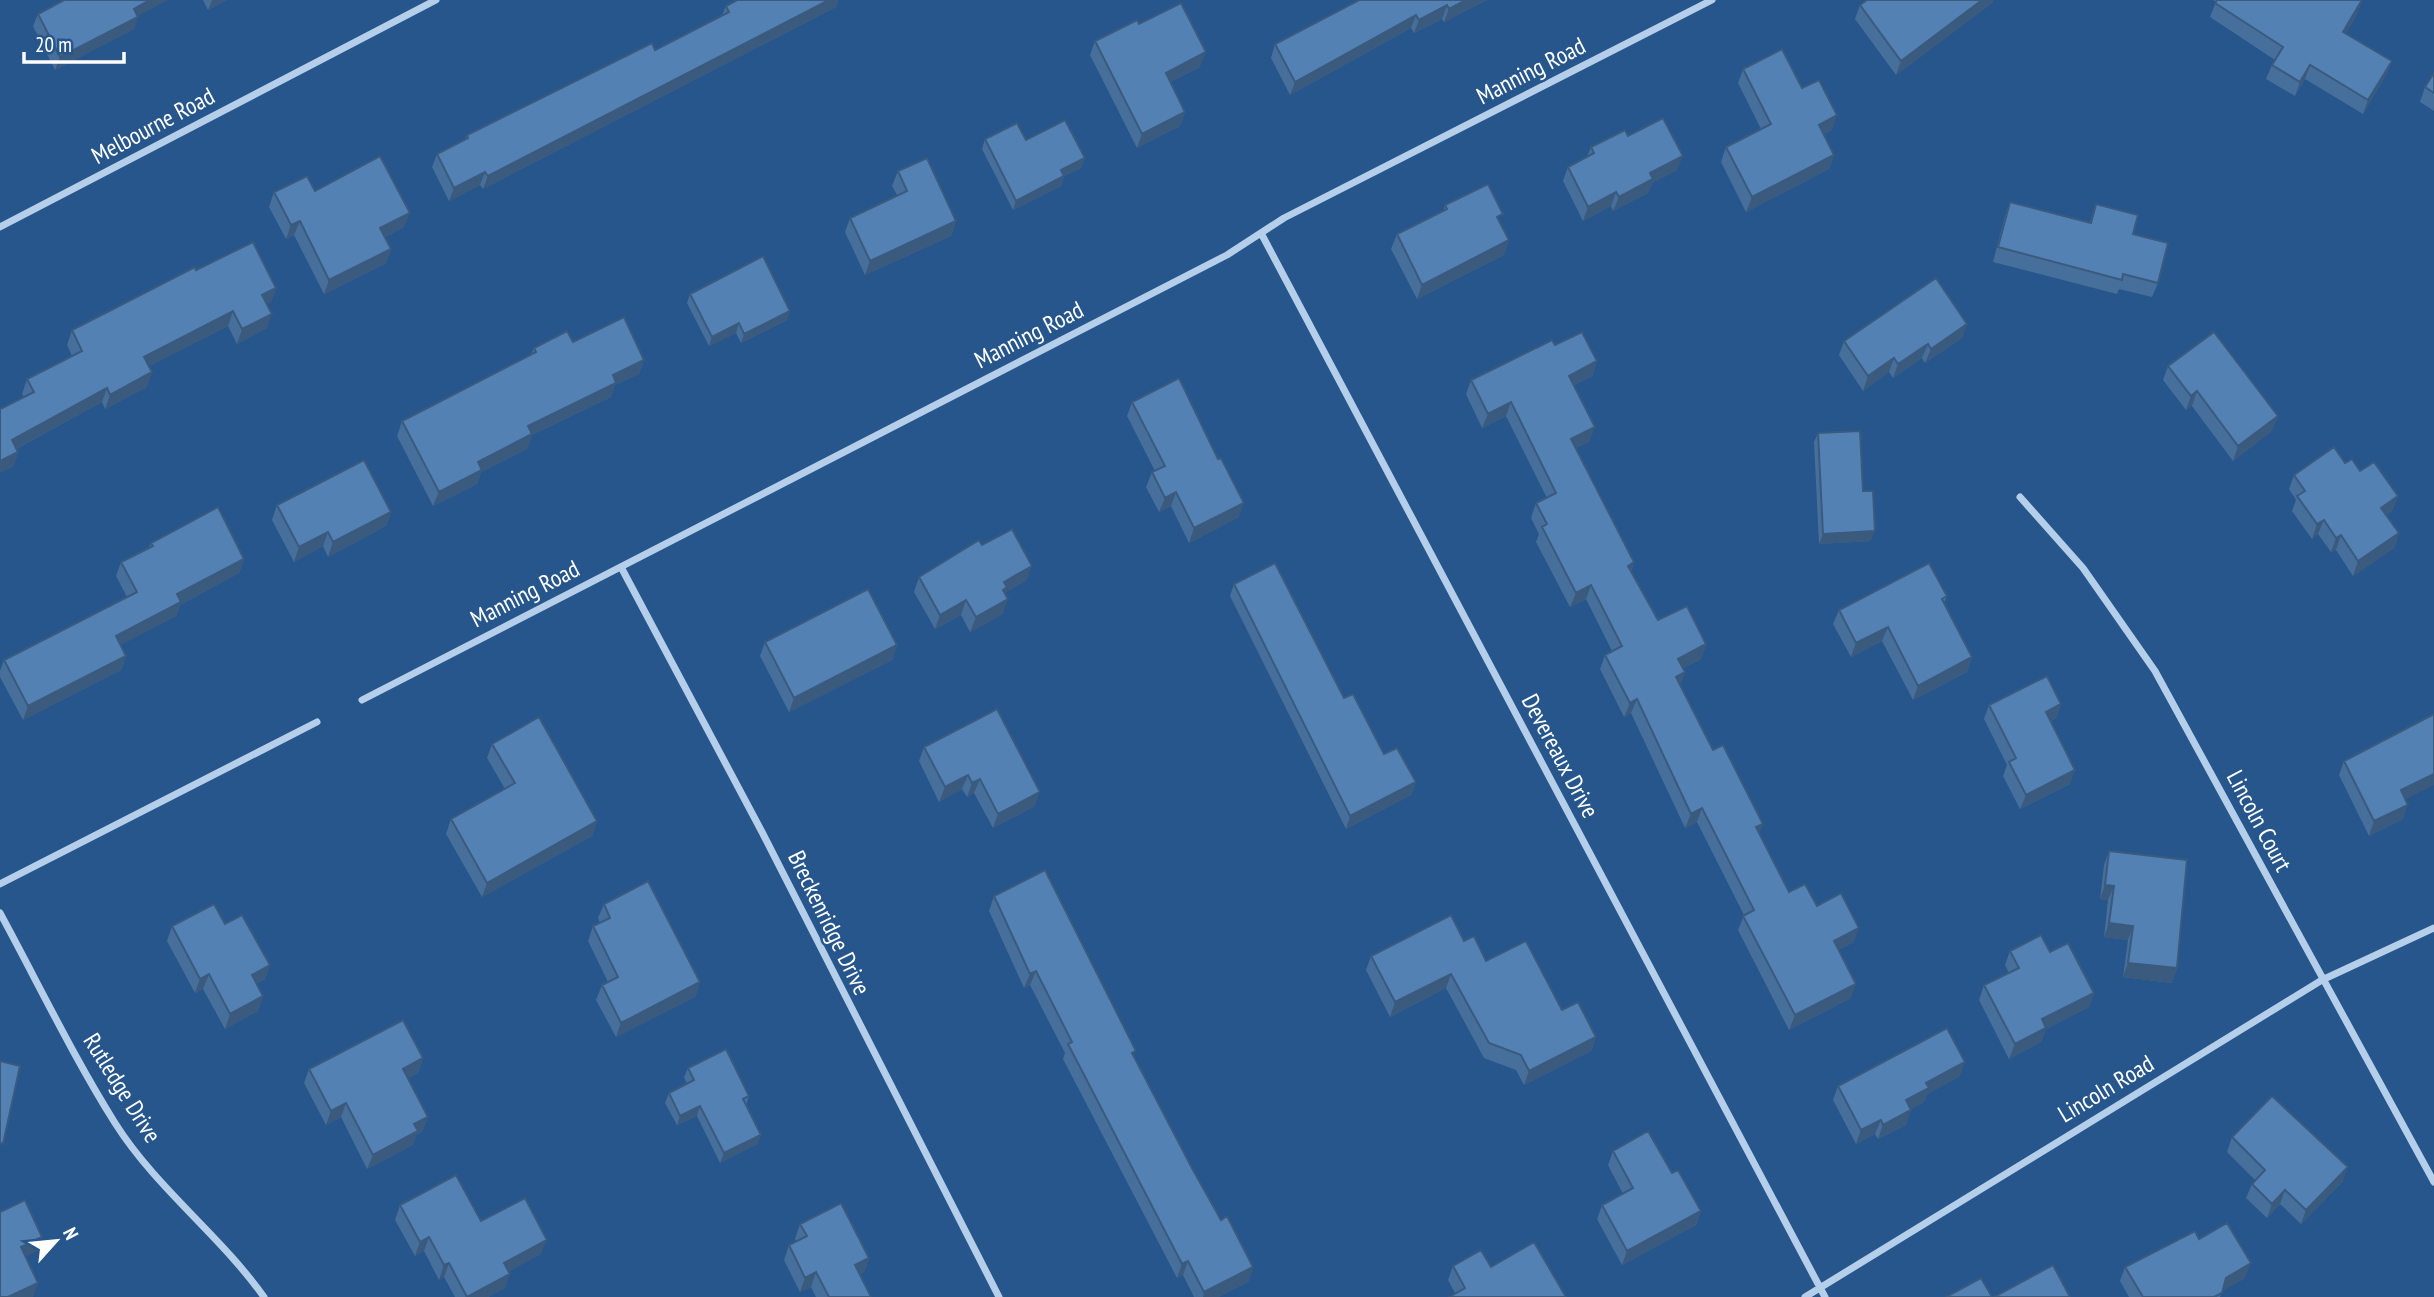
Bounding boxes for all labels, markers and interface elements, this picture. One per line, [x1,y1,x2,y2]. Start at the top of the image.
scale bar [24,21,124,65]
street label: Manning Road [1471,30,1590,111]
text: 20 m [35,31,72,58]
street label: Melbourne Road [86,80,220,171]
street label: Manning Road [969,294,1088,375]
street label: Manning Road [465,553,584,634]
street label: Devereaux Drive [1515,689,1606,823]
street label: Lincoln Court [2220,765,2299,877]
street label: Breckenridge Drive [781,846,878,1000]
street label: Rutledge Drive [77,1027,168,1148]
street label: Lincoln Road [2052,1048,2159,1129]
north arrow [21,1206,91,1276]
text: N [58,1223,84,1243]

